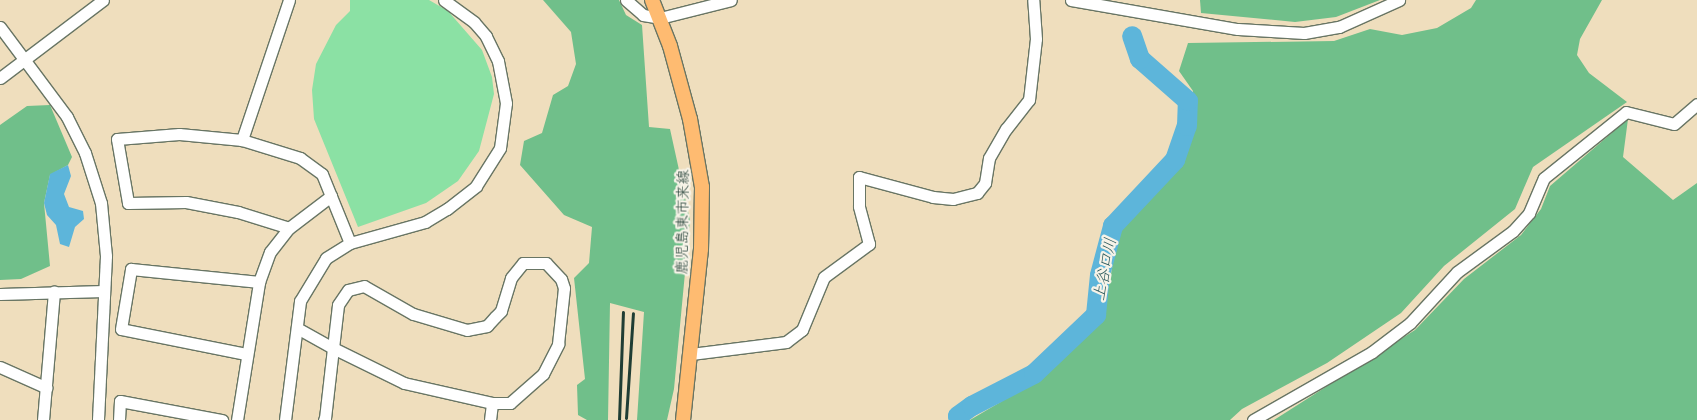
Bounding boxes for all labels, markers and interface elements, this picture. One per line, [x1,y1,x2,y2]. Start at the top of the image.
street label: 鹿児島東市来線 [672,169,692,275]
water label: 上谷口川 [1088,236,1120,302]

